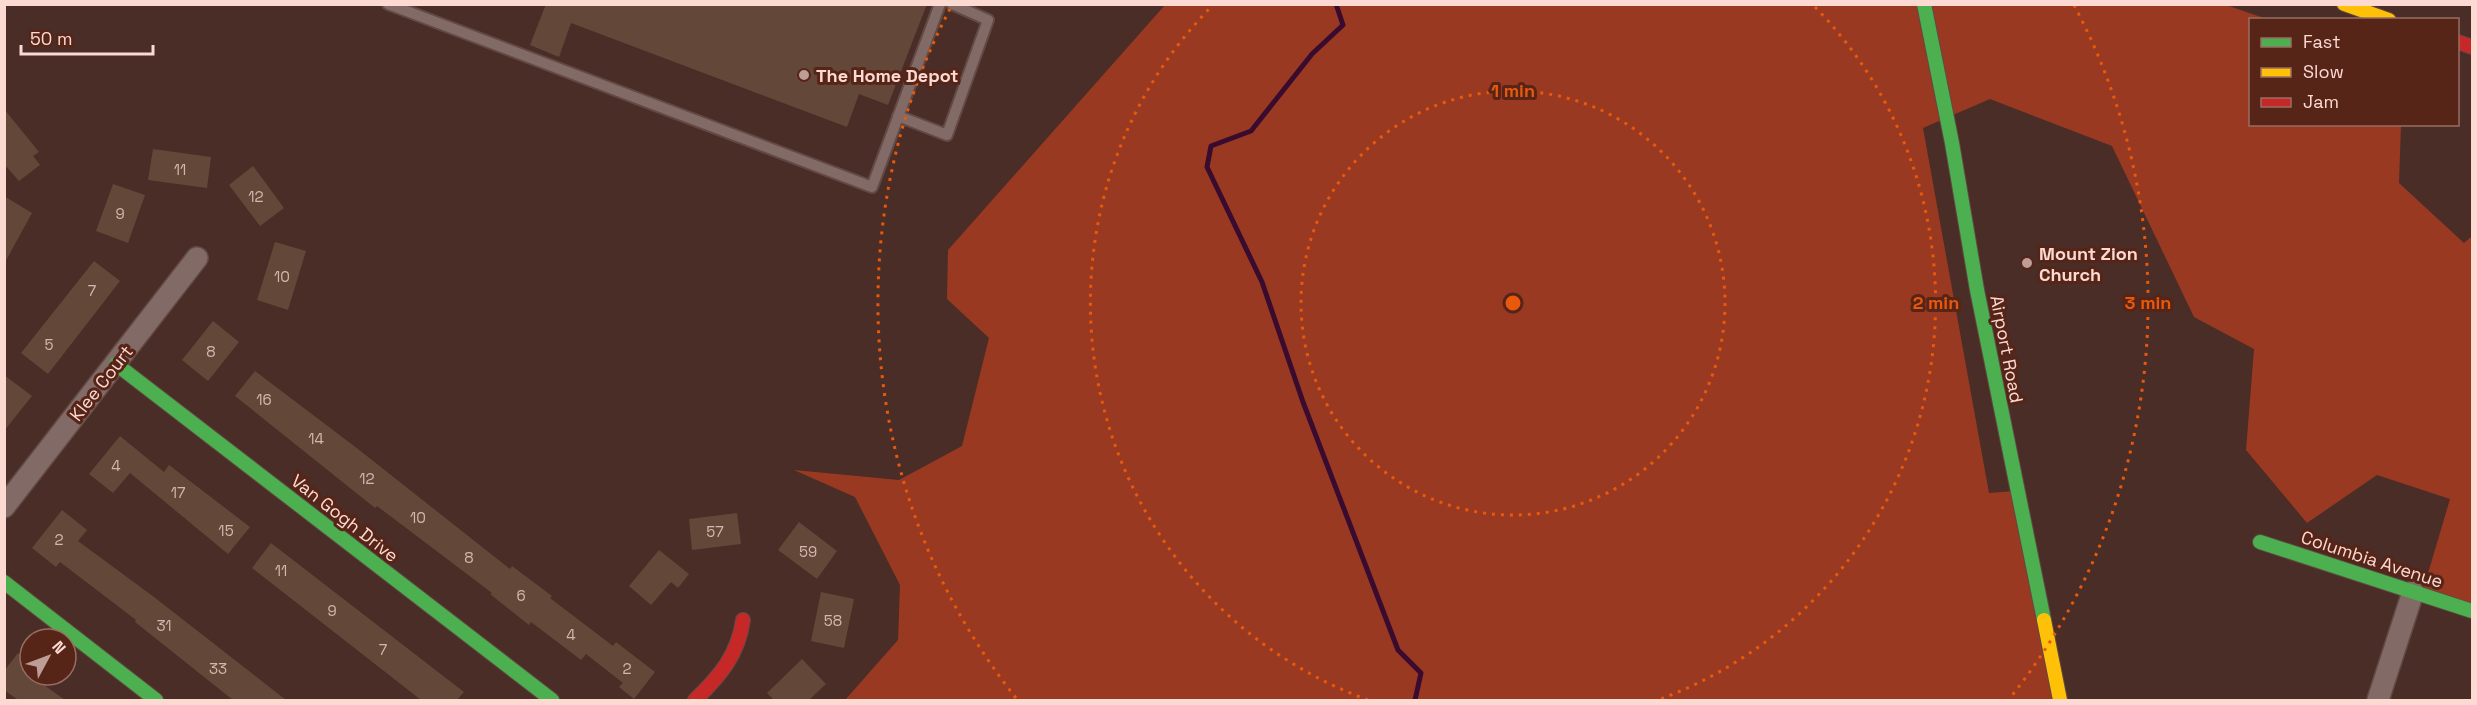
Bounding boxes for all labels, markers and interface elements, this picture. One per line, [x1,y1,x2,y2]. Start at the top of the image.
scale bar [21,18,153,56]
legend [2249,18,2459,126]
text: 50 m [30,27,72,50]
text: Fast [2303,30,2340,53]
text: Slow [2303,60,2344,83]
place label: The Home Depot [816,64,959,87]
marker: The Home Depot [797,68,811,82]
text: 1 min [1491,79,1535,102]
text: Jam [2303,90,2339,113]
house number: 11 [174,160,186,179]
house number: 12 [248,187,264,206]
house number: 9 [115,204,125,223]
place label: Mount Zion Church [2039,242,2138,286]
marker: Mount Zion Church [2020,256,2034,270]
house number: 10 [274,267,290,286]
house number: 7 [88,281,96,300]
text: 2 min [1913,291,1959,314]
text: 3 min [2125,291,2171,314]
centre of rings [1503,293,1523,313]
street label: Airport Road [1985,293,2029,405]
house number: 5 [45,335,54,354]
street label: Klee Court [64,340,138,426]
house number: 8 [206,342,216,361]
house number: 16 [256,390,272,409]
house number: 14 [308,429,324,448]
house number: 4 [111,456,121,475]
street label: Van Gogh Drive [287,469,403,567]
house number: 12 [359,469,375,488]
house number: 17 [171,483,185,502]
house number: 10 [410,508,426,527]
house number: 15 [218,521,234,540]
house number: 57 [706,522,724,541]
street label: Columbia Avenue [2298,525,2446,593]
house number: 2 [54,530,64,549]
house number: 59 [799,542,817,561]
house number: 8 [464,548,474,567]
house number: 11 [275,561,287,580]
house number: 6 [516,586,526,605]
house number: 9 [327,601,337,620]
house number: 58 [824,611,842,630]
house number: 31 [156,616,172,635]
house number: 4 [566,625,576,644]
north arrow [18,627,78,687]
text: N [47,637,70,658]
house number: 7 [379,640,387,659]
house number: 33 [209,659,227,678]
house number: 2 [622,659,632,678]

